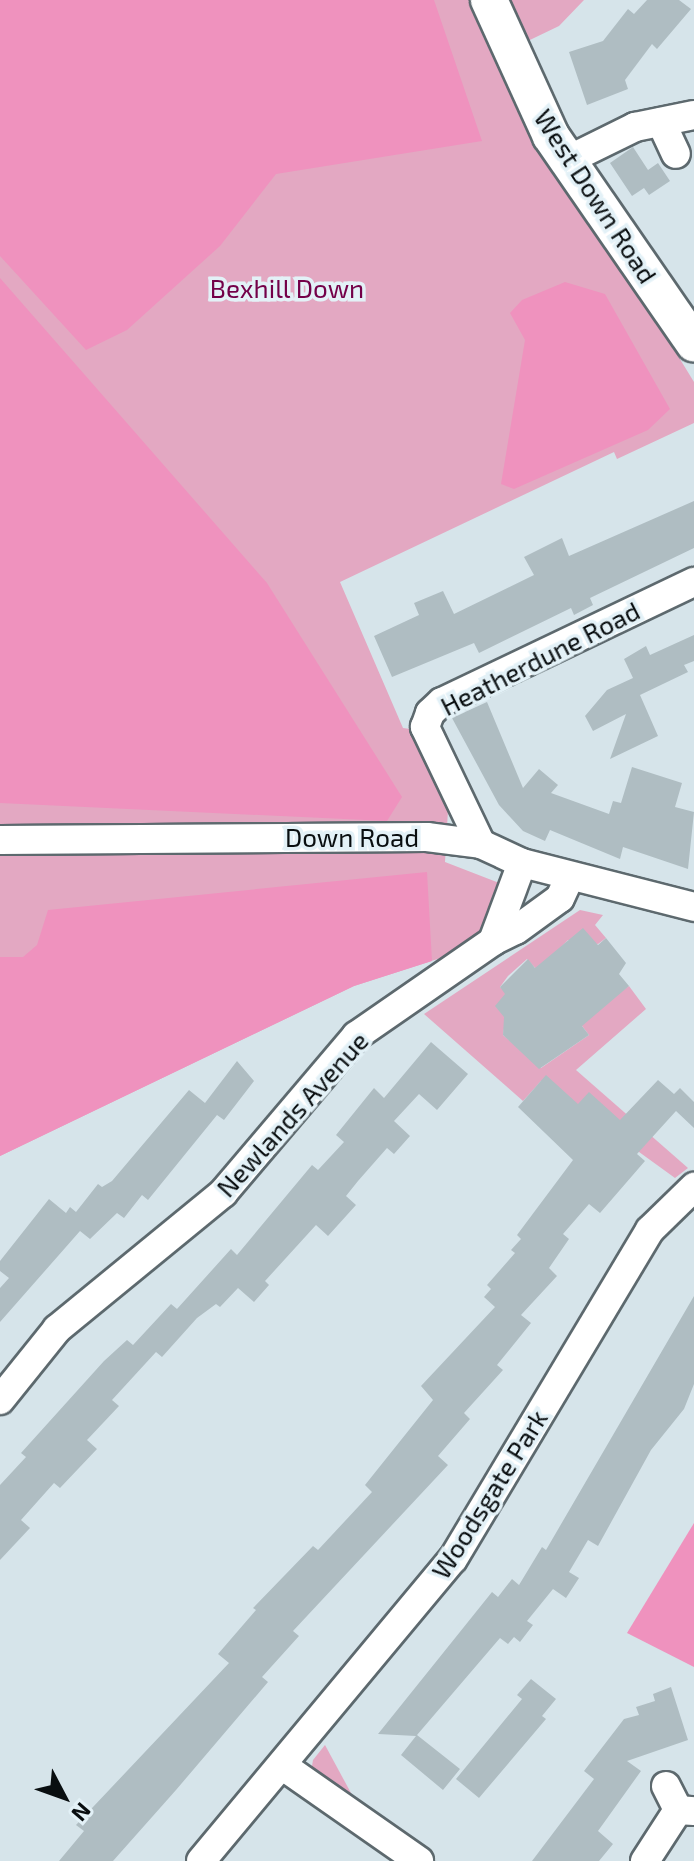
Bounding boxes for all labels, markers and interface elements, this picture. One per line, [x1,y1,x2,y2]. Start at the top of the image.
street label: West Down Road [528,103,664,289]
park label: Bexhill Down [209,272,365,304]
street label: Heatherdune Road [435,594,645,722]
street label: Down Road [285,821,419,853]
street label: Newlands Avenue [210,1025,374,1203]
street label: Woodsgate Park [425,1404,553,1584]
north arrow [24,1757,104,1837]
text: N [67,1798,97,1827]

